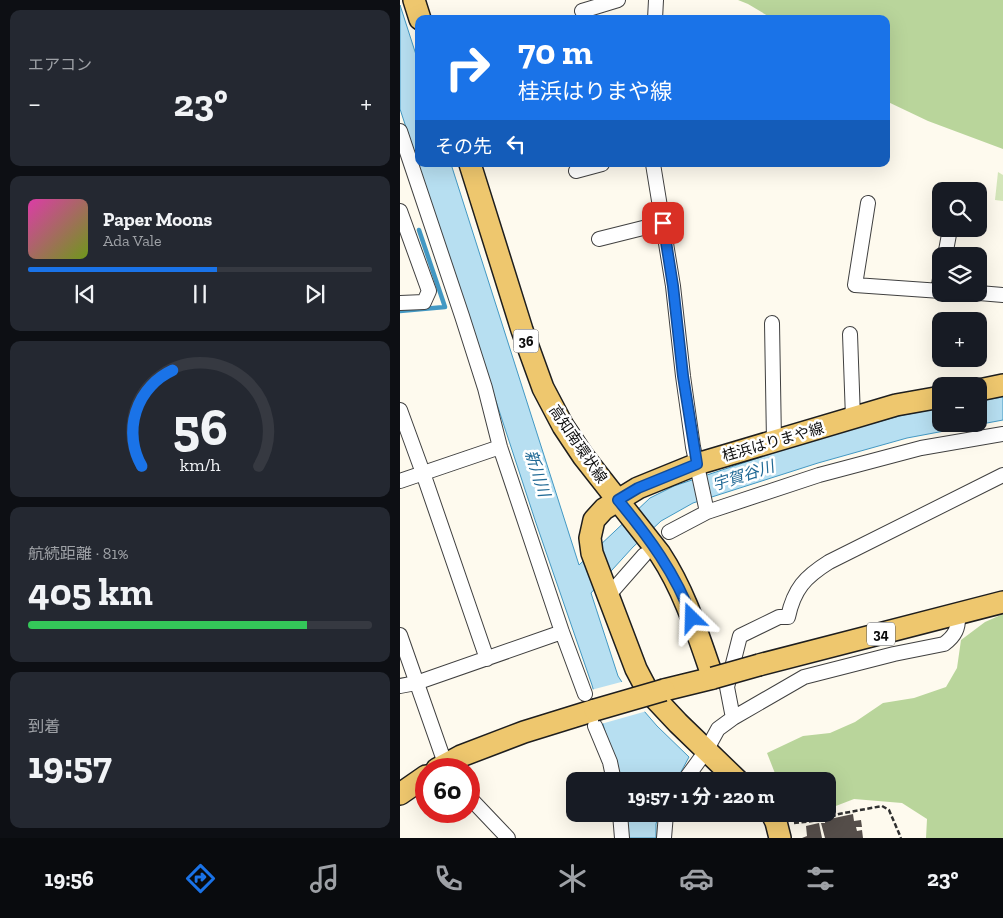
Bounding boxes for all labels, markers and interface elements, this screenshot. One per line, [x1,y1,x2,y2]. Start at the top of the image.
text: 70 m [518,31,593,73]
icon: right [435,35,500,100]
text: エアコン [28,55,92,74]
text: 桂浜はりまや線 [518,78,672,105]
text: 23° [173,80,228,126]
text: − [28,87,41,120]
text: + [360,87,372,120]
icon: left [502,130,530,158]
text: その先 [435,135,492,158]
map controls [932,182,987,432]
button: search [932,182,987,237]
pin [642,202,684,244]
text: Paper Moons [103,208,212,231]
icon: arrive [649,209,677,237]
text: Ada Vale [103,231,162,250]
button: layers [932,247,987,302]
icon: previous [71,280,99,308]
icon: pause [186,280,214,308]
icon: next [301,280,329,308]
button: + [932,312,987,367]
road number: 36 [514,330,538,352]
button: − [932,377,987,432]
text: 56 [172,396,228,458]
street label: 高知南環状線 [545,402,611,486]
street label: 桂浜はりまや線 [720,419,826,465]
water label: 新川川 [521,447,555,501]
text: km/h [180,454,220,476]
water label: 宇賀谷川 [710,456,778,494]
text: 航続距離 · 81% [28,544,129,563]
text: 405 km [28,569,153,615]
position arrow [665,591,717,643]
road number: 34 [867,622,895,646]
text: 到着 [28,717,60,736]
text: 19:57 [28,742,112,788]
speed limit sign: 60 [415,758,480,823]
text: 19:57 · 1 分 · 220 m [628,785,774,808]
icon: directions [183,861,218,896]
icon: music [307,861,342,896]
icon: phone [431,861,466,896]
icon: climate [555,861,590,896]
icon: car [679,861,714,896]
icon: filters [803,861,838,896]
text: 19:56 [45,865,94,892]
text: 23° [927,865,958,892]

